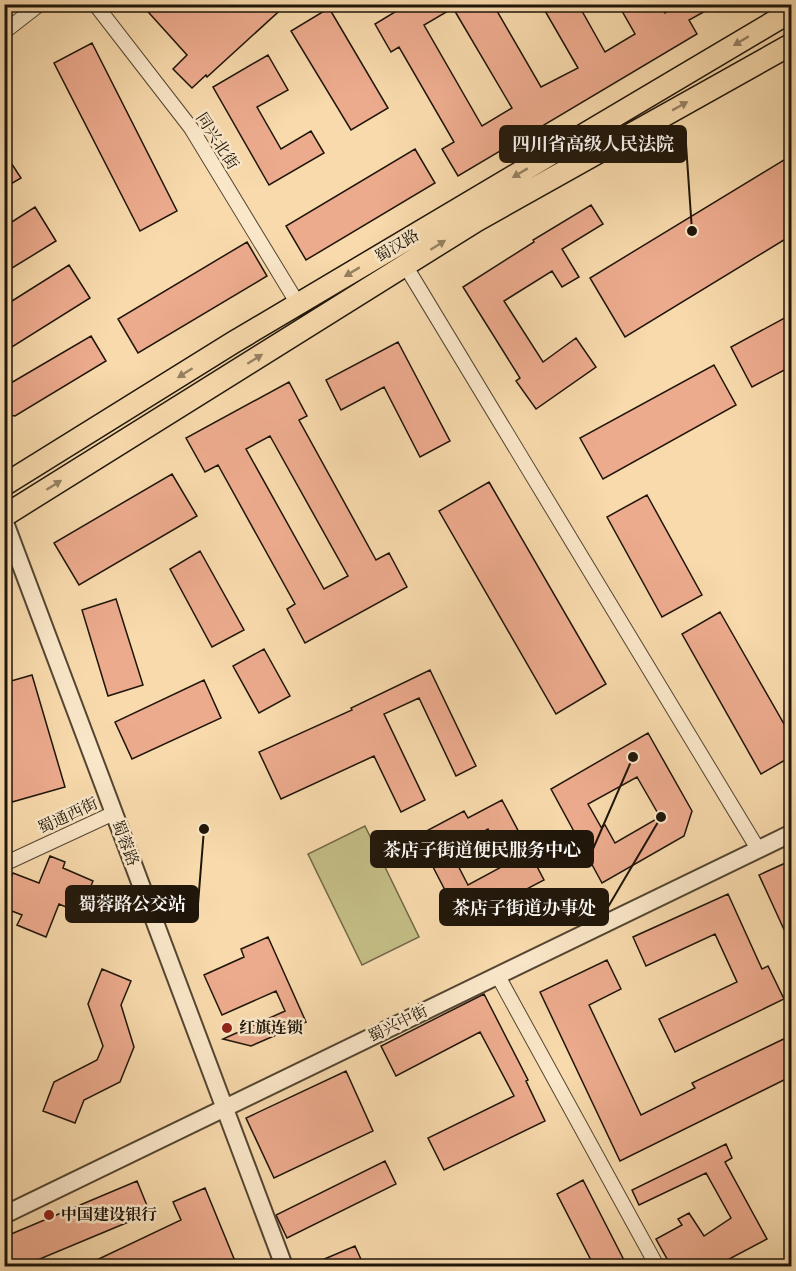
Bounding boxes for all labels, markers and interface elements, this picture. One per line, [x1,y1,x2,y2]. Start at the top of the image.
one-way arrow [732,36,749,46]
one-way arrow [672,101,688,112]
street label: 同兴北街 [190,108,244,174]
callout: 四川省高级人民法院 [500,126,686,162]
text: 四川省高级人民法院 [512,132,674,156]
one-way arrow [512,167,528,178]
street label: 蜀汉路 [371,224,423,268]
one-way arrow [430,239,446,250]
one-way arrow [344,267,360,278]
one-way arrow [247,354,263,365]
one-way arrow [177,367,193,378]
one-way arrow [46,480,62,491]
street label: 蜀通西街 [34,793,102,839]
street label: 蜀蓉路 [106,817,144,869]
callout: 茶店子街道便民服务中心 [371,831,593,867]
text: 茶店子街道便民服务中心 [383,838,581,862]
callout: 蜀蓉路公交站 [66,886,198,922]
callout: 茶店子街道办事处 [440,889,608,925]
text: 蜀蓉路公交站 [78,892,186,916]
text: 茶店子街道办事处 [452,896,596,920]
street label: 蜀兴中街 [364,1000,432,1048]
place label: 红旗连锁 [239,1017,303,1039]
marker: 红旗连锁 [220,1021,234,1035]
place label: 中国建设银行 [61,1204,157,1226]
marker: 中国建设银行 [42,1208,56,1222]

